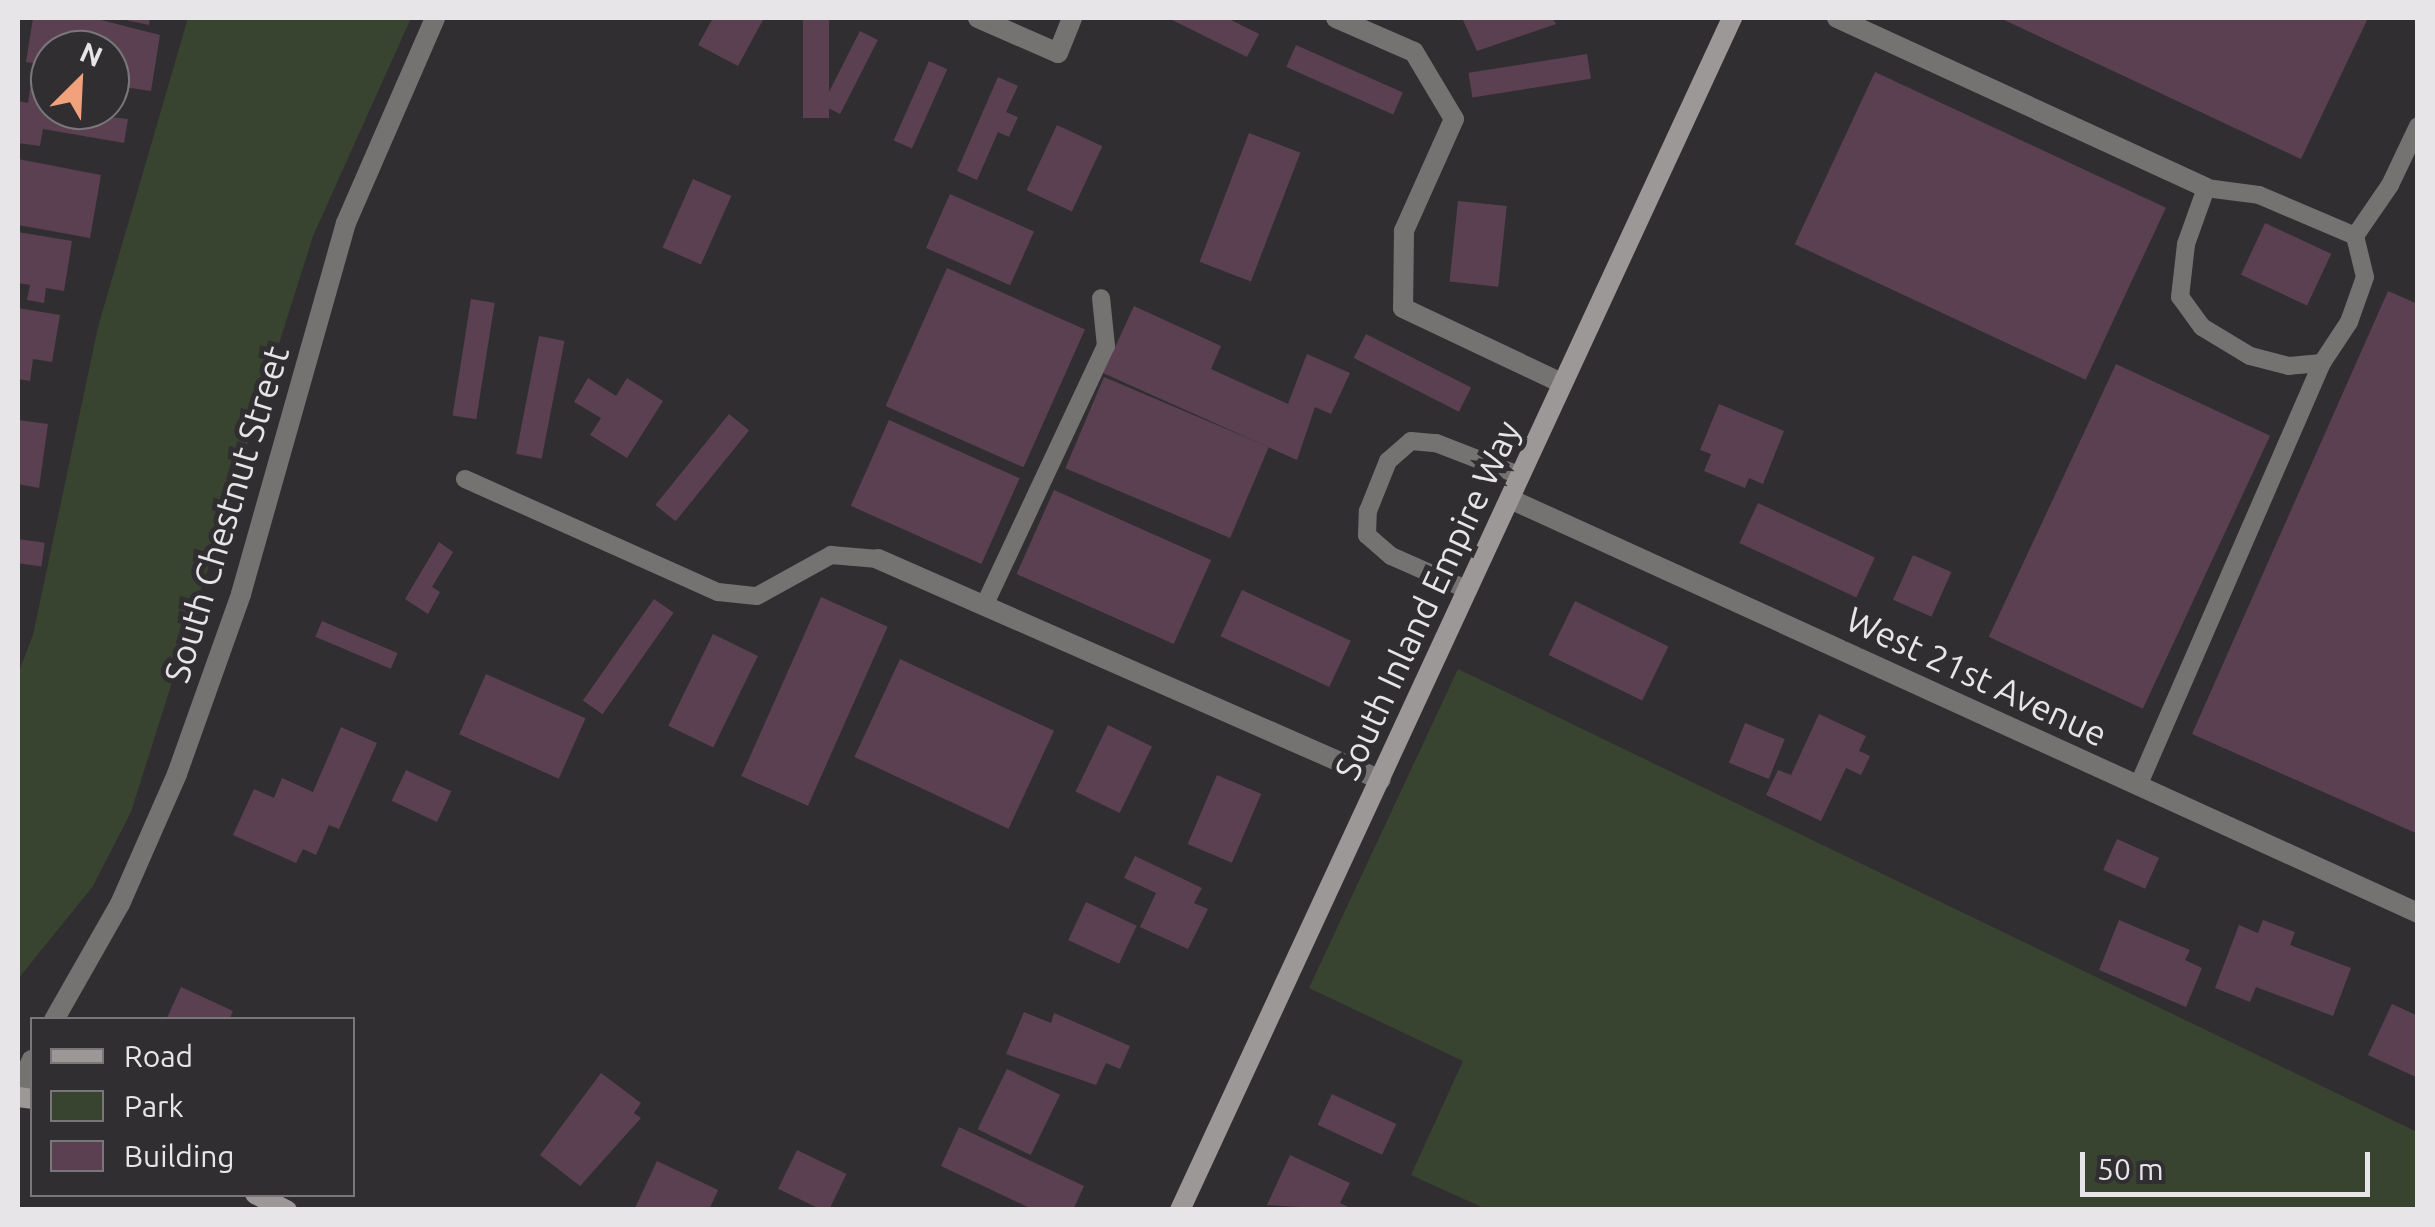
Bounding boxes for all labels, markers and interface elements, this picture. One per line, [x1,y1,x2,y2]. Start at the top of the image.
north arrow [30,30,130,130]
text: N [76,36,107,72]
street label: South Chestnut Street [155,341,297,687]
street label: South Inland Empire Way [1325,414,1529,786]
street label: West 21st Avenue [1840,597,2114,755]
legend [30,1017,355,1197]
text: Road [124,1039,193,1073]
text: Park [124,1089,184,1123]
scale bar [2085,1132,2375,1194]
text: Building [124,1139,235,1173]
text: 50 m [2097,1152,2164,1186]

